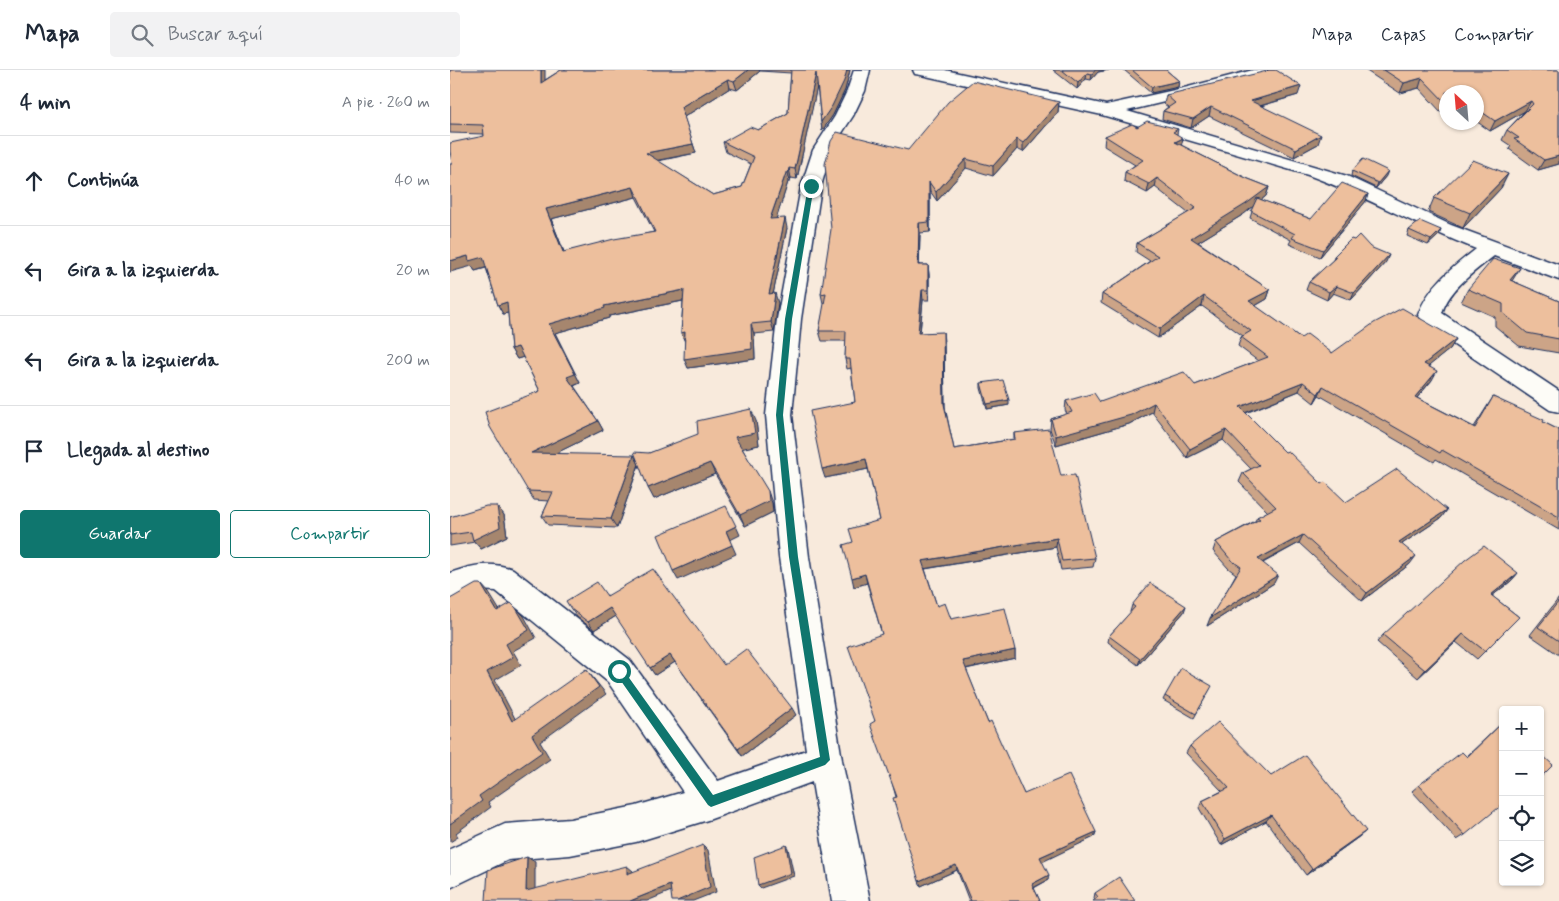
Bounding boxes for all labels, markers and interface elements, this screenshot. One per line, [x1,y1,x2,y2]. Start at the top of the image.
search box [110,12,460,57]
text: Mapa [25,19,80,50]
icon: search [128,21,156,49]
text: Buscar aquí [168,22,263,47]
text: Mapa [1312,23,1353,47]
text: Capas [1381,23,1426,47]
text: Compartir [1454,23,1534,47]
north arrow [1439,85,1484,130]
text: 4 min [20,89,71,117]
text: A pie · 260 m [342,92,430,113]
icon: ahead [20,167,48,195]
text: Continúa [67,168,139,193]
text: 40 m [394,170,430,191]
route end [800,175,823,198]
icon: left [20,257,48,285]
text: Gira a la izquierda [67,258,218,283]
text: 20 m [396,260,430,281]
icon: left [20,347,48,375]
text: Gira a la izquierda [67,348,218,373]
text: 200 m [386,350,430,371]
icon: arrive [20,437,48,465]
text: Llegada al destino [67,438,209,463]
button: Guardar [20,510,220,558]
button: Compartir [230,510,430,558]
route start [608,660,631,683]
map controls [1499,706,1544,886]
button: + [1499,706,1544,751]
button: − [1499,751,1544,796]
button: locate [1499,796,1544,841]
button: layers [1499,841,1544,886]

